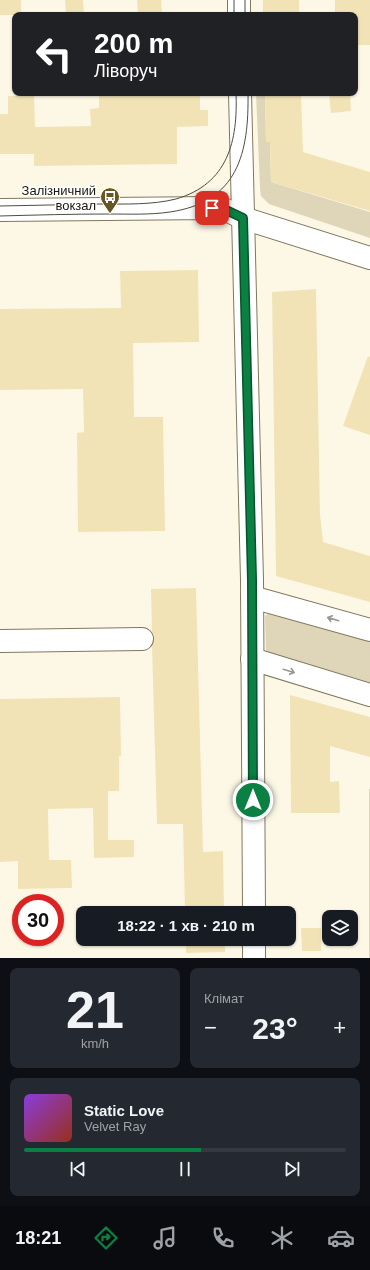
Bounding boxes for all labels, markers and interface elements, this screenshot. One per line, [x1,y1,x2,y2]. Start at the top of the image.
icon: left [28,28,80,80]
text: 200 m [94,28,173,59]
text: Ліворуч [94,61,157,81]
place label: Залізничний вокзал [22,183,96,213]
bus stop icon: Залізничний вокзал [99,186,121,214]
pin [195,191,229,225]
icon: arrive [201,197,223,219]
one-way arrow [326,615,339,622]
one-way arrow [282,668,295,675]
position arrow [232,779,274,821]
speed limit sign: 30 [12,894,64,946]
map controls [322,910,358,946]
button: layers [322,910,358,946]
text: 18:22 · 1 хв · 210 m [117,917,255,934]
text: 21 [66,981,124,1039]
text: Клімат [204,991,244,1006]
text: 23° [252,1012,298,1045]
text: − [204,1015,217,1040]
text: + [333,1015,346,1040]
text: km/h [81,1036,109,1051]
text: Static Love [84,1102,164,1119]
text: Velvet Ray [84,1119,146,1134]
icon: previous [67,1158,89,1180]
icon: pause [174,1158,196,1180]
icon: next [281,1158,303,1180]
icon: directions [92,1224,120,1252]
icon: music [151,1224,179,1252]
icon: phone [209,1224,237,1252]
icon: climate [268,1224,296,1252]
icon: car [327,1224,355,1252]
text: 18:21 [15,1228,61,1248]

